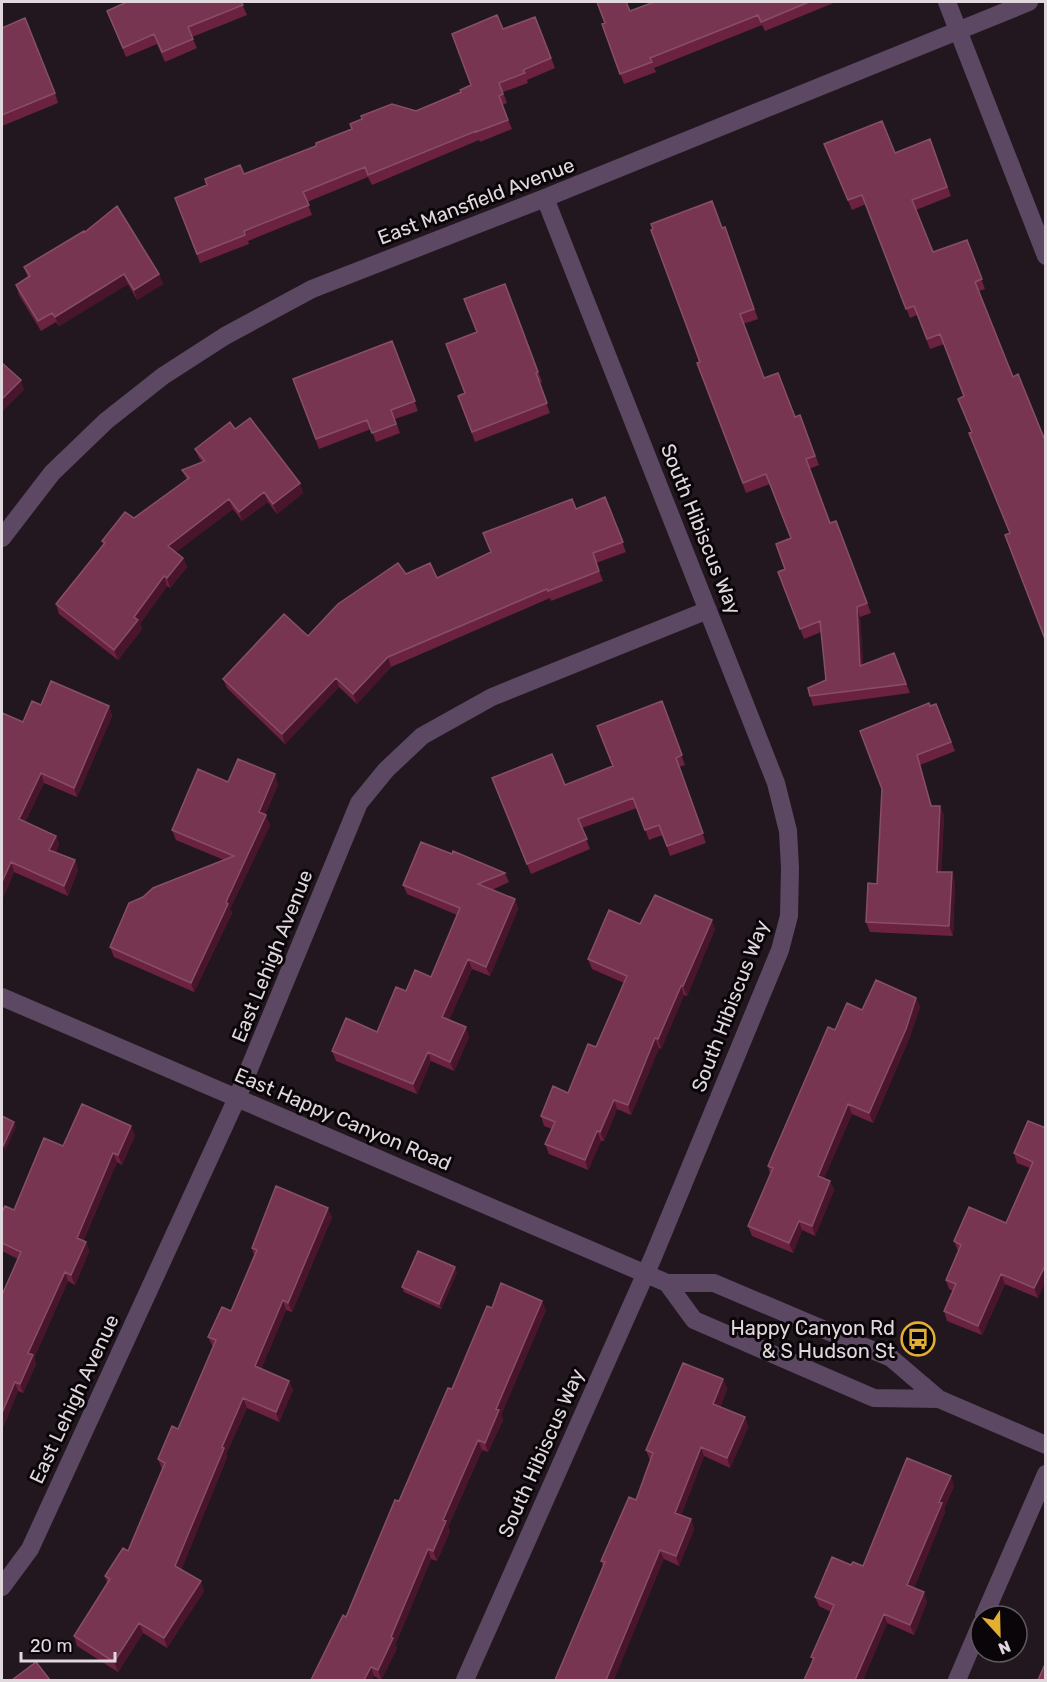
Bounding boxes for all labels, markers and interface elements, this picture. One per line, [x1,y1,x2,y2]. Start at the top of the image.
street label: East Mansfield Avenue [374,152,578,250]
street label: South Hibiscus Way [656,440,746,618]
street label: East Lehigh Avenue [226,866,318,1046]
street label: South Hibiscus Way [686,917,774,1095]
street label: East Happy Canyon Road [231,1062,455,1176]
street label: East Lehigh Avenue [24,1311,124,1487]
place label: Happy Canyon Rd & S Hudson St [731,1316,895,1363]
bus stop icon: Happy Canyon Rd & S Hudson St [900,1321,936,1357]
street label: South Hibiscus Way [493,1365,589,1541]
north arrow [969,1604,1029,1664]
scale bar [21,1625,116,1663]
text: 20 m [30,1635,72,1657]
text: N [996,1636,1013,1658]

